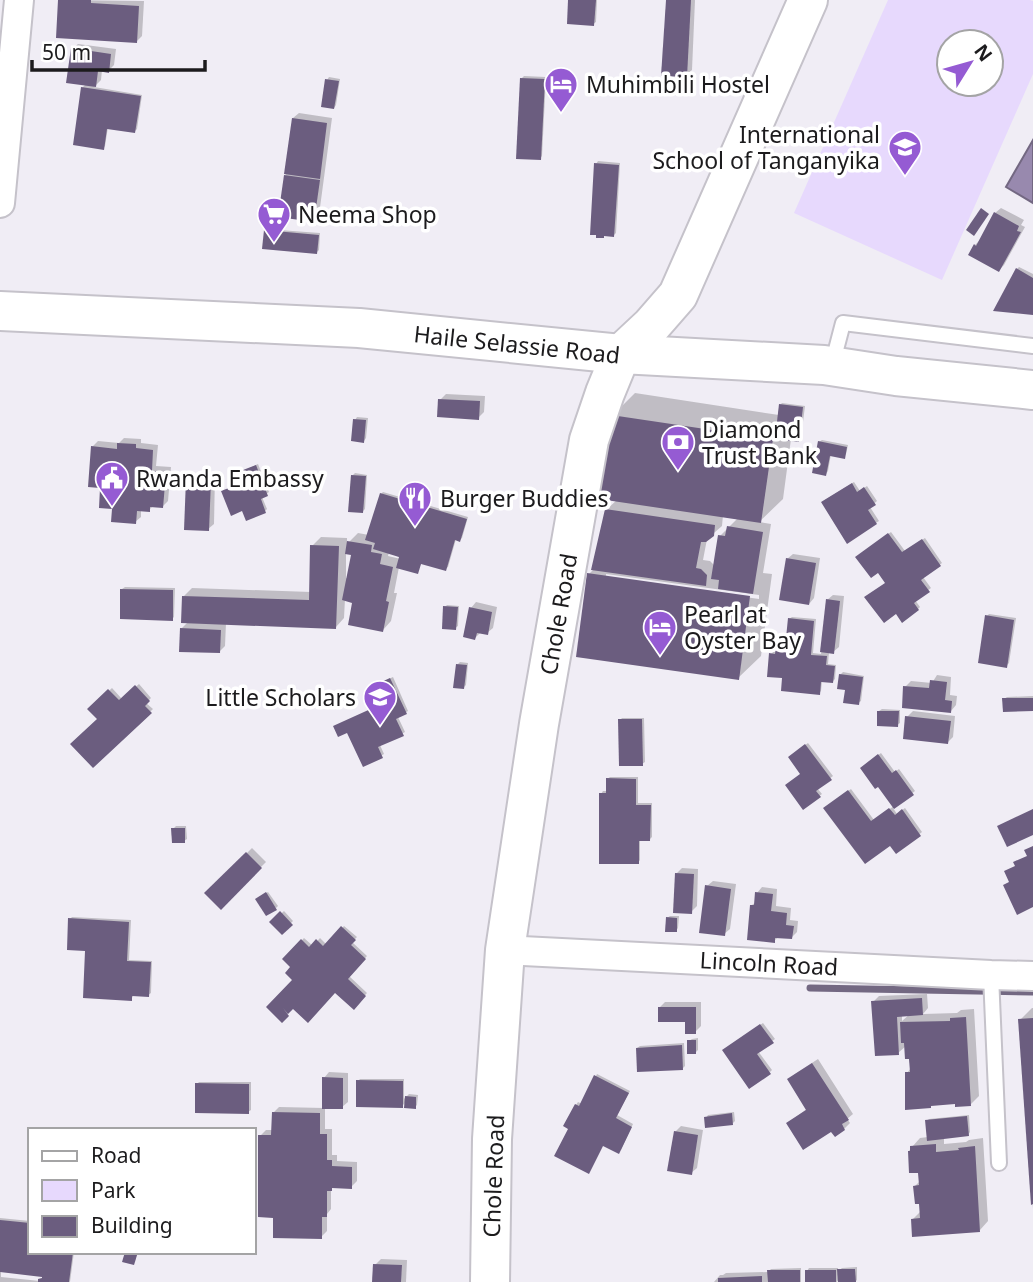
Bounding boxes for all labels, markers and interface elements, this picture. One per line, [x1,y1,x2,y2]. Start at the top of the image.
scale bar [32,28,205,72]
north arrow [935,28,1005,98]
text: 50 m [42,38,91,66]
text: N [969,39,999,67]
hotel icon: Muhimbili Hostel [542,65,580,114]
place label: Muhimbili Hostel [586,68,770,100]
place label: International School of Tanganyika [652,118,880,176]
school or university icon: International School of Tanganyika [886,128,924,177]
supermarket icon: Neema Shop [255,195,293,244]
place label: Neema Shop [298,198,437,230]
street label: Haile Selassie Road [412,317,622,371]
place label: Diamond Trust Bank [702,413,818,471]
bank icon: Diamond Trust Bank [659,423,697,472]
public building icon: Rwanda Embassy [93,459,131,508]
place label: Rwanda Embassy [136,462,324,494]
restaurant icon: Burger Buddies [396,479,434,528]
place label: Burger Buddies [440,482,608,514]
street label: Chole Road [532,551,584,677]
place label: Pearl at Oyster Bay [684,598,801,656]
hotel icon: Pearl at Oyster Bay [641,608,679,657]
school or university icon: Little Scholars [361,678,399,727]
place label: Little Scholars [205,681,356,713]
street label: Lincoln Road [699,943,839,983]
street label: Chole Road [475,1114,511,1238]
legend [28,1128,256,1254]
text: Road [91,1141,141,1169]
text: Park [91,1176,136,1204]
text: Building [91,1211,173,1239]

